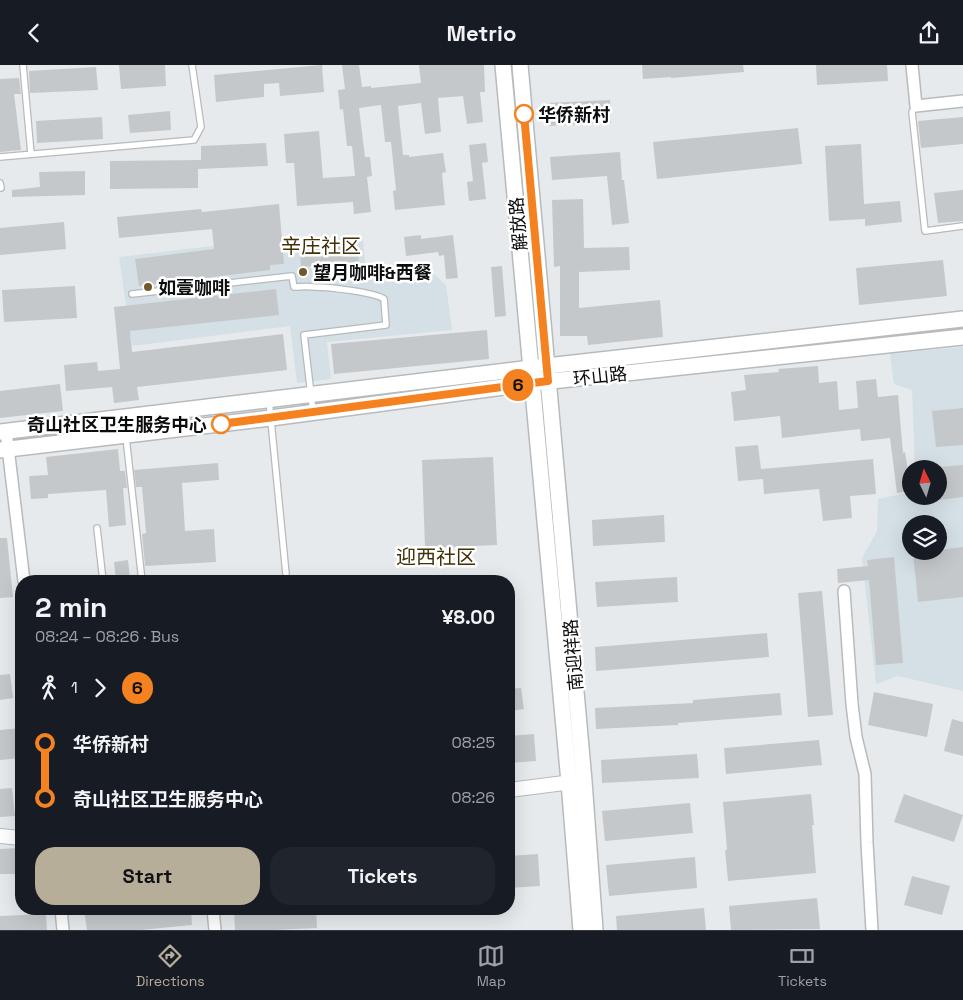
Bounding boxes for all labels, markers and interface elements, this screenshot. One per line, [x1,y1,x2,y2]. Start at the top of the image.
icon: back [20,19,48,47]
text: Metrio [447,19,516,47]
icon: share [915,19,943,47]
place label: 华侨新村 [538,103,610,126]
marker: 华侨新村 [514,104,534,124]
street label: 解放路 [504,196,532,252]
district label: 辛庄社区 [281,233,361,259]
place label: 望月咖啡&西餐 [313,261,432,284]
marker: 望月咖啡&西餐 [297,266,309,278]
place label: 如壹咖啡 [158,276,230,299]
marker: 如壹咖啡 [142,281,154,293]
street label: 环山路 [572,362,628,390]
line badge: 6 [502,369,534,401]
text: 6 [512,373,524,396]
place label: 奇山社区卫生服务中心 [27,413,207,436]
marker: 奇山社区卫生服务中心 [211,414,231,434]
north arrow [902,460,948,505]
map controls [902,460,947,560]
button: layers [902,515,947,560]
district label: 迎西社区 [396,544,476,570]
text: 2 min [35,589,107,625]
text: ¥8.00 [442,605,495,630]
street label: 南迎祥路 [558,618,588,692]
text: 08:24 – 08:26 · Bus [35,626,179,647]
icon: walk [35,674,63,702]
icon: forward [86,674,114,702]
text: 6 [132,676,143,699]
text: 1 [71,677,78,698]
text: 华侨新村 [73,732,149,757]
text: 08:25 [451,732,495,753]
text: 奇山社区卫生服务中心 [73,787,263,812]
text: 08:26 [451,787,495,808]
button: Start [35,847,260,905]
button: Tickets [270,847,495,905]
tab: Directions [136,942,205,990]
tab: Map [477,942,506,990]
tab: Tickets [778,942,827,990]

